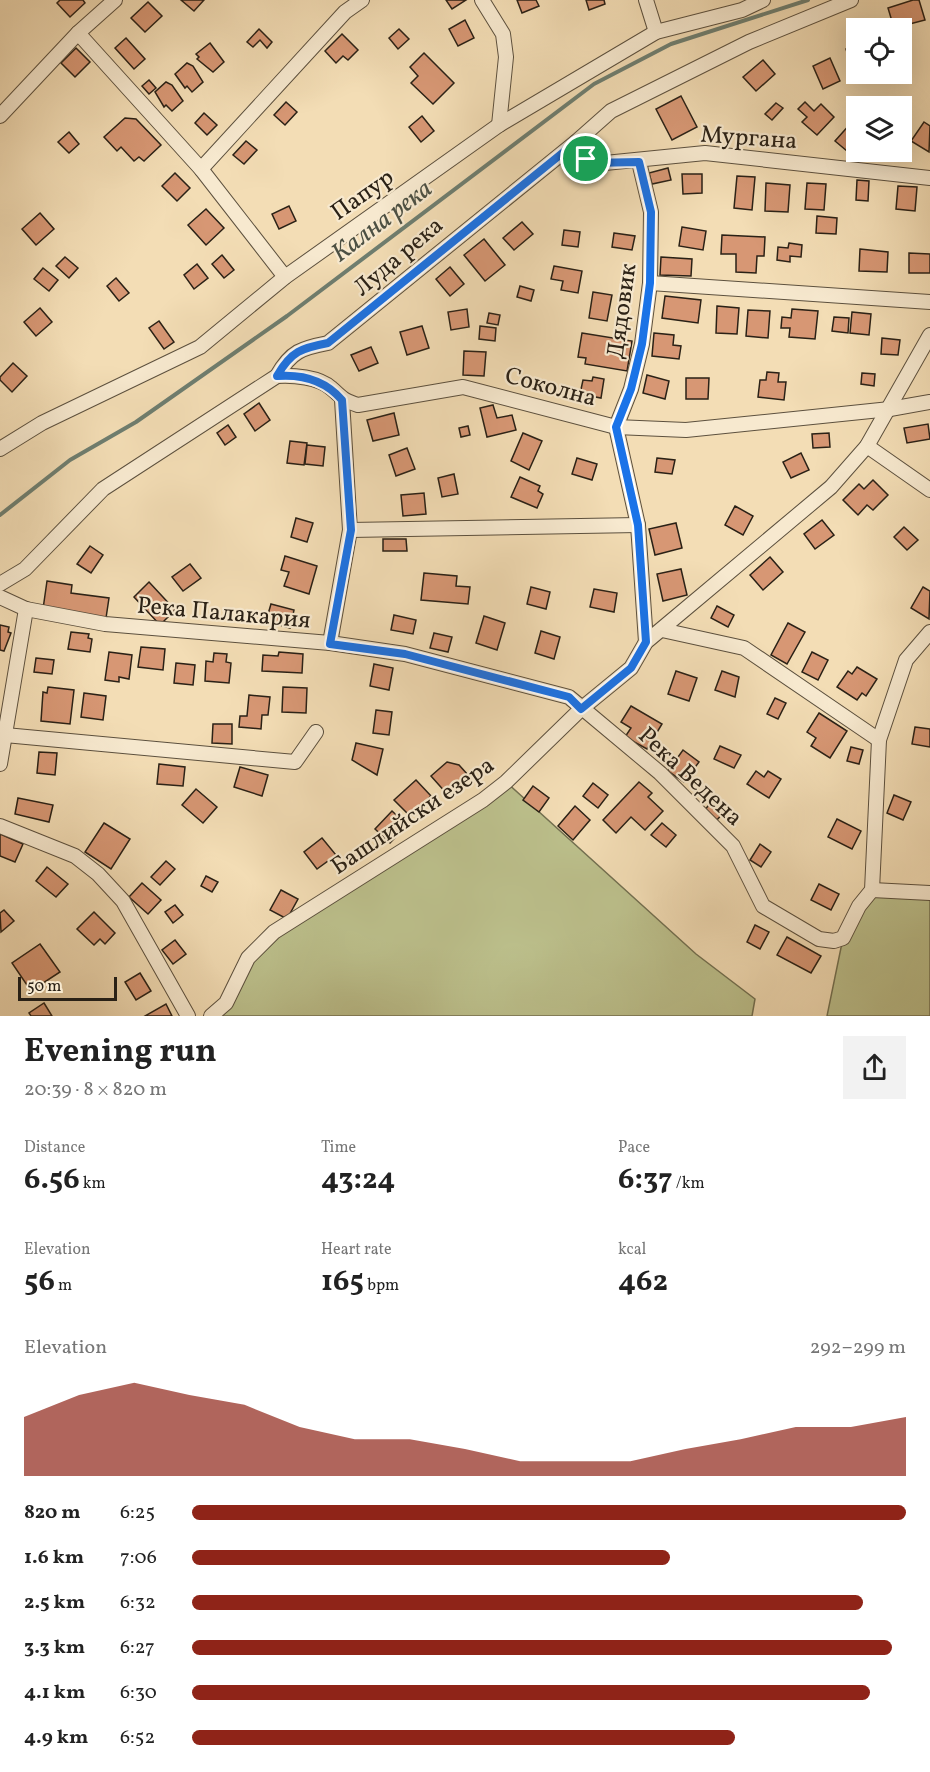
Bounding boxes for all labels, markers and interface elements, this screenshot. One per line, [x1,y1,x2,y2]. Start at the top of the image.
map controls [846,18,912,162]
button: locate [846,18,912,84]
button: layers [846,96,912,162]
street label: Мургана [699,119,798,159]
pin [560,133,611,184]
icon: arrive [569,142,602,175]
street label: Папур [325,162,402,230]
water label: Кална река [324,172,440,272]
street label: Луда река [347,210,452,305]
street label: Дядовик [599,261,647,361]
street label: Соколна [501,359,600,416]
street label: Река Палакария [136,589,312,639]
street label: Река Ведена [630,720,750,835]
street label: Башлийски езера [325,749,502,884]
scale bar [18,974,117,1001]
text: 50 m [27,976,61,998]
text: Evening run [24,1030,217,1076]
button: share [843,1036,906,1099]
text: 20:39 · 8 × 820 m [24,1076,167,1104]
text: Distance [24,1137,85,1159]
text: Time [321,1137,356,1159]
text: Pace [618,1137,650,1159]
text: 6.56 [24,1159,80,1201]
text: 43:24 [321,1159,395,1201]
text: 6:37 [618,1159,673,1201]
text: km [80,1173,106,1195]
text: /km [673,1173,705,1195]
text: Elevation [24,1239,91,1261]
text: Heart rate [321,1239,392,1261]
text: kcal [618,1239,646,1261]
text: 56 [24,1261,55,1303]
text: 165 [321,1261,364,1303]
text: 462 [618,1261,668,1303]
text: m [55,1275,72,1297]
text: bpm [364,1275,399,1297]
text: Elevation [24,1334,107,1362]
text: 292–299 m [810,1334,906,1362]
text: 820 m [24,1499,81,1527]
text: 6:25 [120,1499,155,1527]
text: 1.6 km [24,1544,84,1572]
text: 7:06 [120,1544,157,1572]
text: 2.5 km [24,1589,85,1617]
text: 6:32 [120,1589,156,1617]
text: 3.3 km [24,1634,85,1662]
text: 6:27 [120,1634,155,1662]
text: 4.1 km [24,1679,85,1707]
text: 6:30 [120,1679,157,1707]
text: 4.9 km [24,1724,88,1752]
text: 6:52 [120,1724,155,1752]

